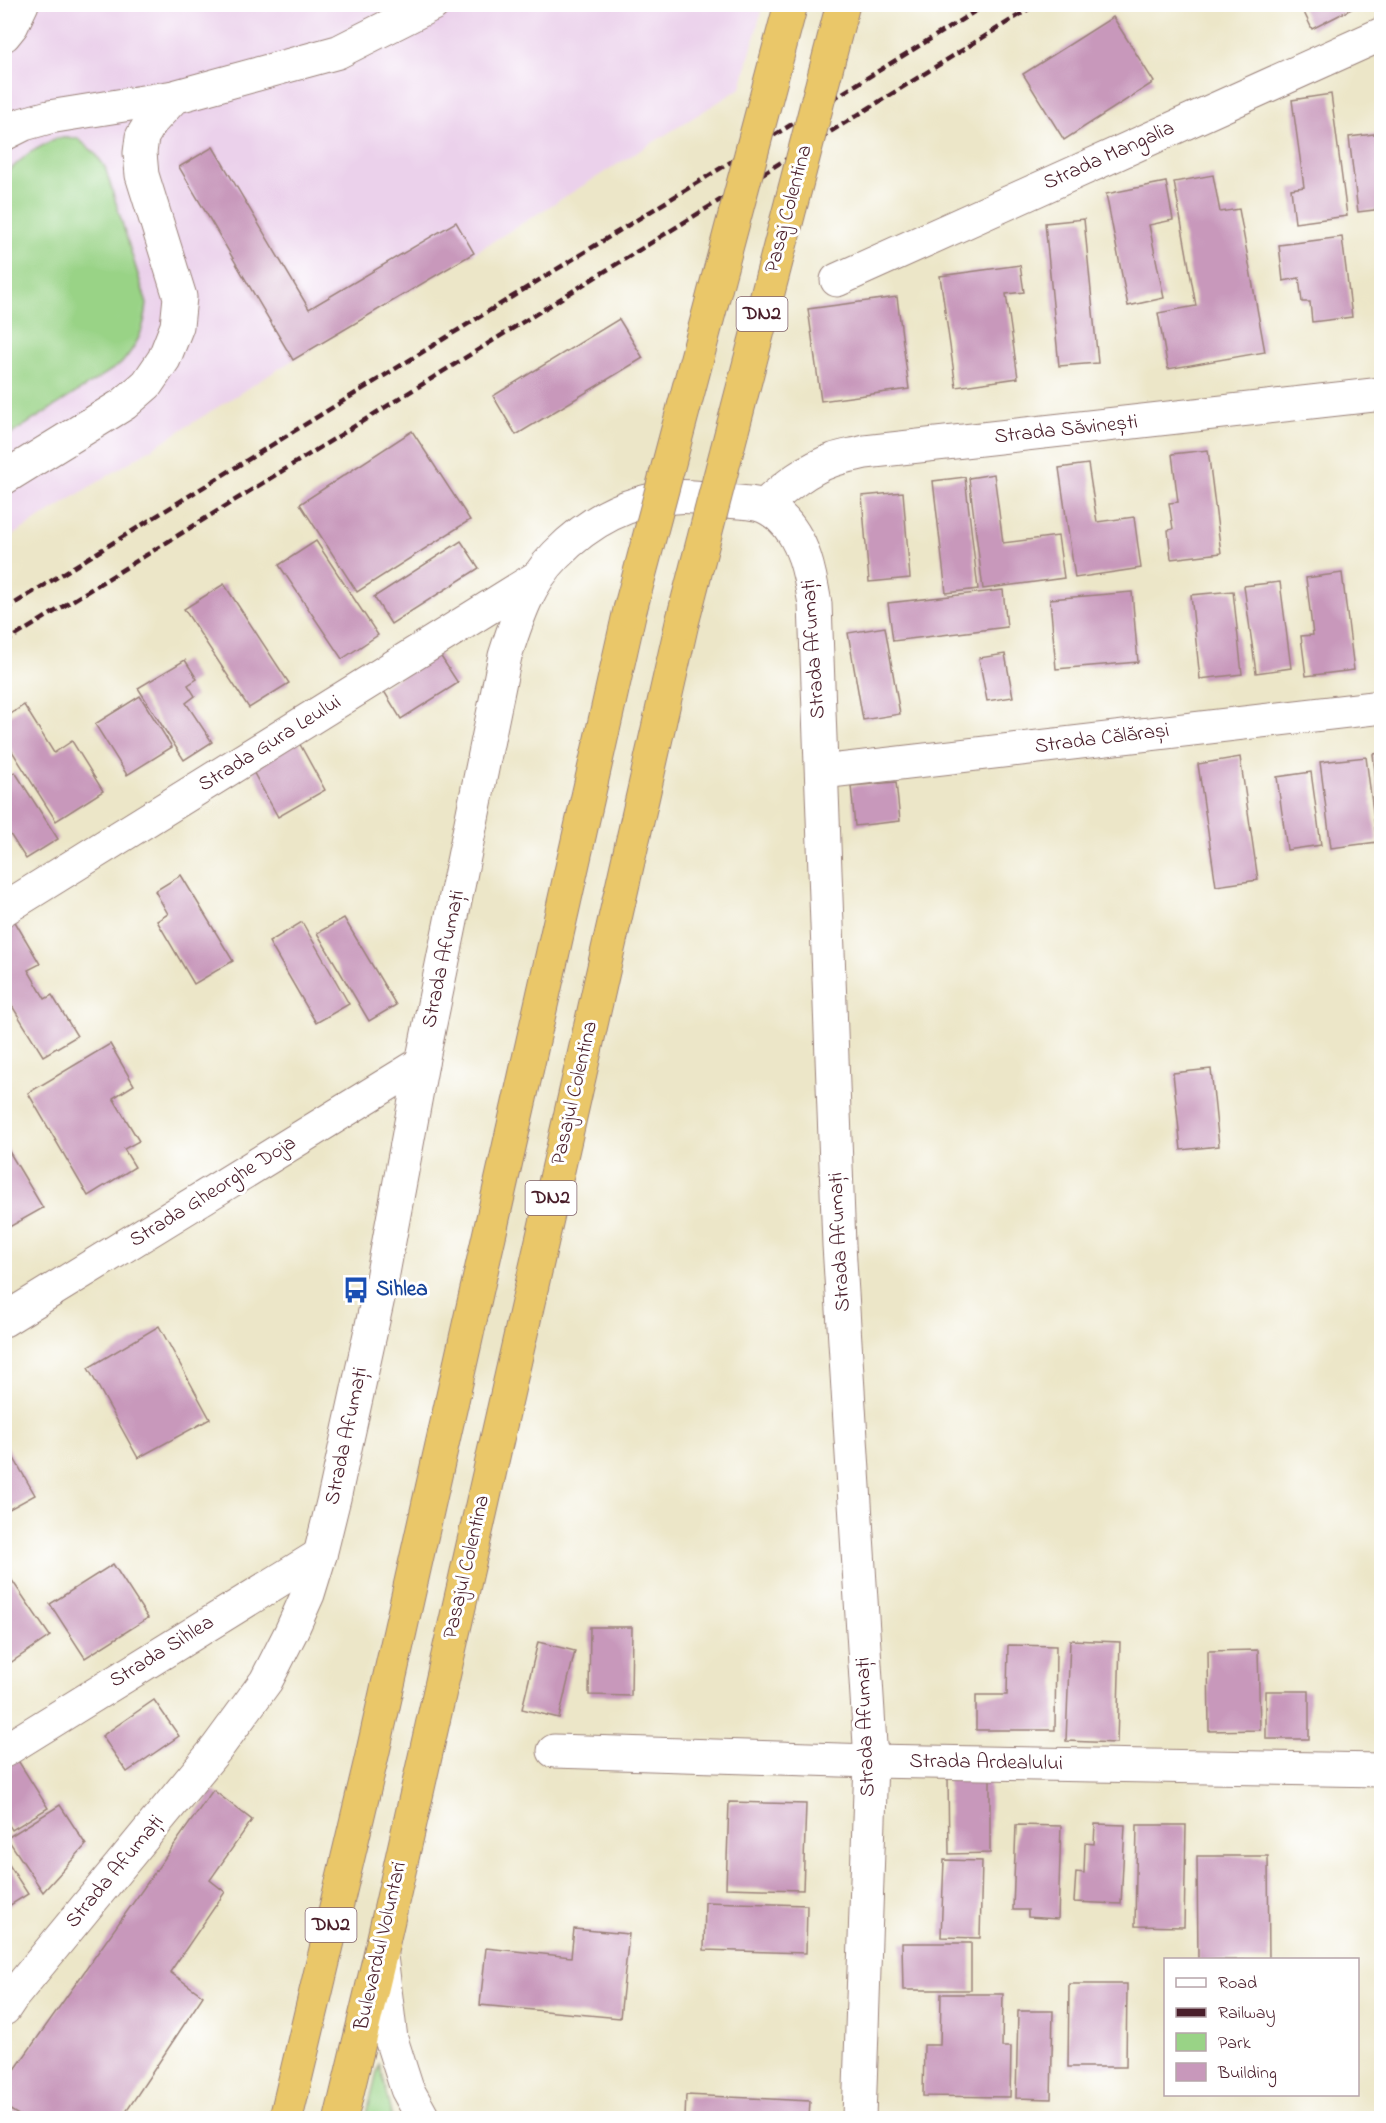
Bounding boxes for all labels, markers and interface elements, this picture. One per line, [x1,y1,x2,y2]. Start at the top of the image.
street label: Strada Mangalia [1039,114,1180,200]
street label: Pasaj Colentina [758,142,820,276]
road number: DN2 [736,297,788,331]
street label: Strada Săvinești [993,408,1139,452]
street label: Strada Afumați [794,578,834,720]
street label: Strada Gura Leului [193,688,347,800]
street label: Strada Călărași [1033,716,1171,762]
street label: Strada Afumați [415,887,473,1031]
street label: Pasajul Colentina [544,1018,606,1168]
street label: Strada Gheorghe Doja [124,1129,303,1257]
street label: Strada Afumați [821,1171,859,1313]
road number: DN2 [526,1181,576,1215]
bus stop icon: Sihlea [341,1275,371,1305]
place label: Sihlea [376,1275,428,1305]
street label: Strada Afumați [318,1364,376,1508]
street label: Pasajul Colentina [436,1492,498,1642]
street label: Strada Sihlea [104,1608,220,1696]
street label: Strada Afumați [849,1657,883,1797]
street label: Strada Ardealului [909,1747,1063,1779]
street label: Strada Afumați [59,1809,171,1935]
street label: Bulevardul Voluntari [347,1859,415,2034]
road number: DN2 [306,1908,356,1942]
legend [1164,1958,1359,2096]
text: Road [1218,1971,1257,1997]
text: Railway [1218,2001,1275,2027]
text: Park [1218,2031,1251,2057]
text: Building [1217,2061,1277,2088]

